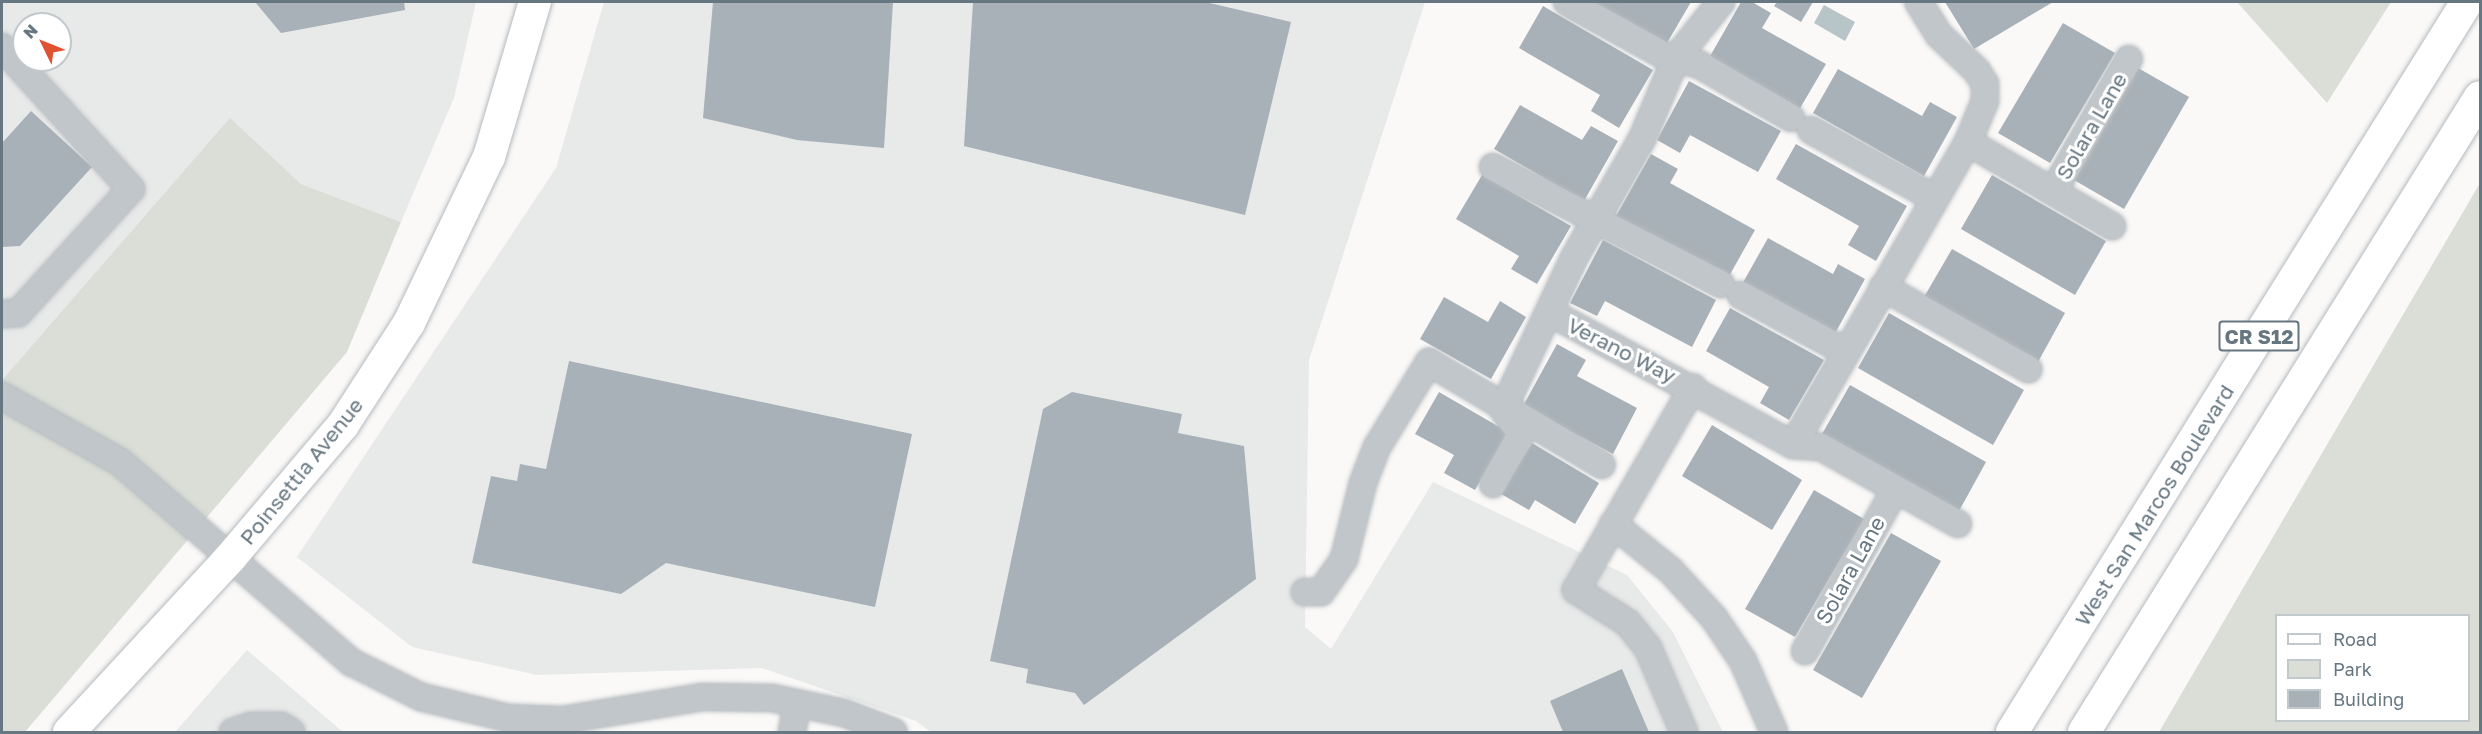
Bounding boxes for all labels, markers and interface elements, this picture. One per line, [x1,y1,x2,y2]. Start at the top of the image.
north arrow [12,12,72,72]
text: N [19,20,42,42]
street label: Solara Lane [2050,68,2132,184]
street label: Verano Way [1564,312,1680,388]
road number: CR S12 [2218,319,2300,353]
street label: West San Marcos Boulevard [2069,380,2239,630]
street label: Poinsettia Avenue [234,393,368,549]
street label: Solara Lane [1810,512,1890,628]
legend [2275,614,2470,722]
text: Road [2333,628,2377,650]
text: Park [2333,658,2372,680]
text: Building [2333,688,2404,710]

